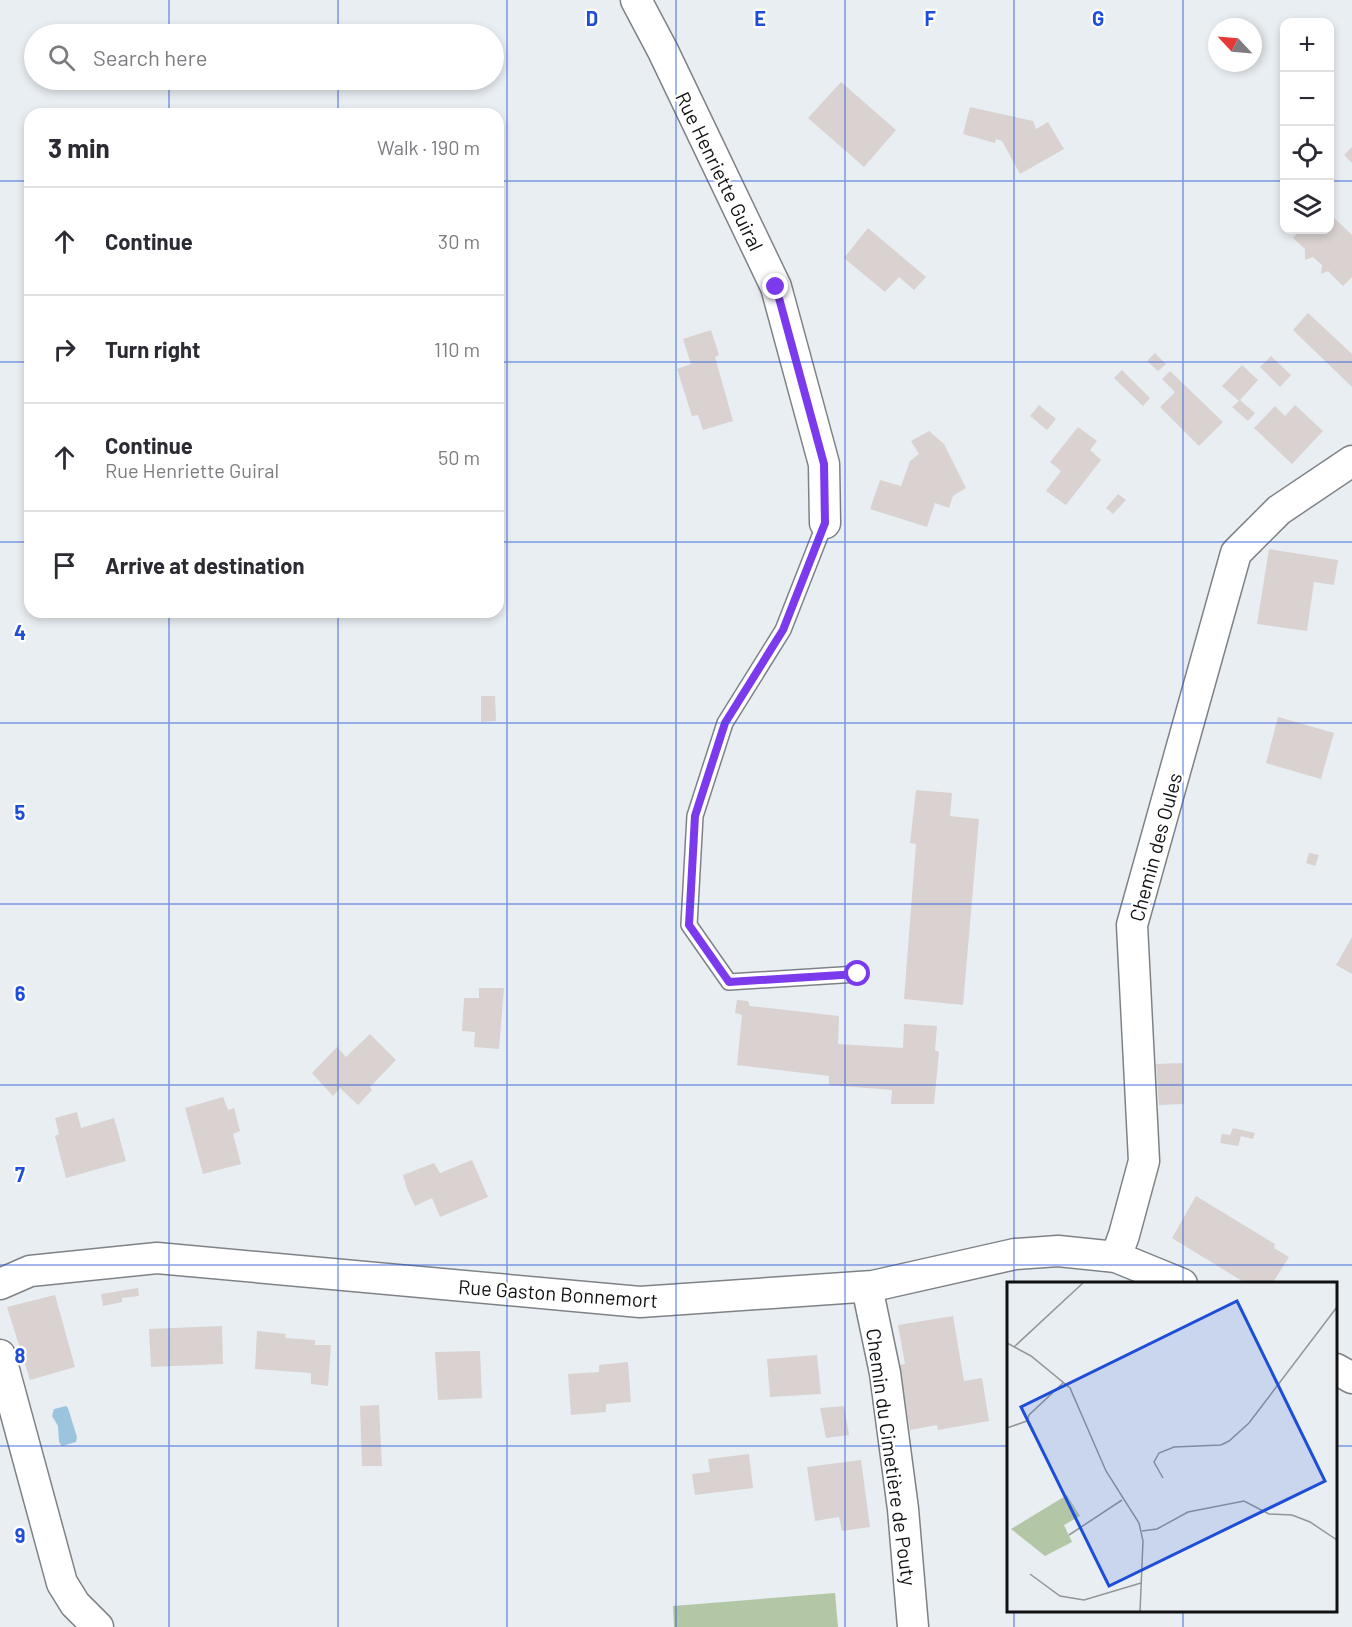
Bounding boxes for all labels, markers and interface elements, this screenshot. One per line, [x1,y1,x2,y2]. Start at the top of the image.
text: D [586,6,598,30]
text: E [754,6,766,30]
text: F [924,6,936,30]
text: G [1092,6,1104,30]
north arrow [1208,18,1262,72]
map controls [1280,18,1334,234]
button: + [1280,18,1334,72]
search box [24,24,504,90]
icon: search [45,41,78,74]
text: Search here [93,44,207,70]
button: − [1280,72,1334,126]
street label: Rue Henriette Guiral [671,87,769,255]
button: locate [1280,126,1334,180]
text: 3 min [48,132,110,163]
text: Walk · 190 m [377,135,480,159]
button: layers [1280,180,1334,234]
icon: ahead [48,225,81,258]
text: Continue [105,228,193,254]
text: 30 m [438,229,480,253]
route end [762,273,788,299]
icon: right [48,333,81,366]
text: Turn right [105,336,200,362]
text: 110 m [434,337,480,361]
text: Continue [105,432,193,458]
icon: ahead [48,441,81,474]
text: 50 m [438,445,480,469]
text: Rue Henriette Guiral [105,458,279,482]
icon: arrive [48,549,81,582]
text: Arrive at destination [105,552,304,578]
text: 4 [14,620,26,644]
street label: Chemin des Oules [1124,770,1186,924]
text: 5 [15,800,26,824]
route start [844,960,870,986]
text: 6 [15,981,26,1005]
text: 7 [15,1162,25,1186]
street label: Rue Gaston Bonnemort [457,1274,659,1312]
inset map [1007,1282,1337,1612]
street label: Chemin du Cimetière de Pouty [862,1327,922,1587]
text: 8 [15,1343,26,1367]
text: 9 [15,1523,25,1547]

